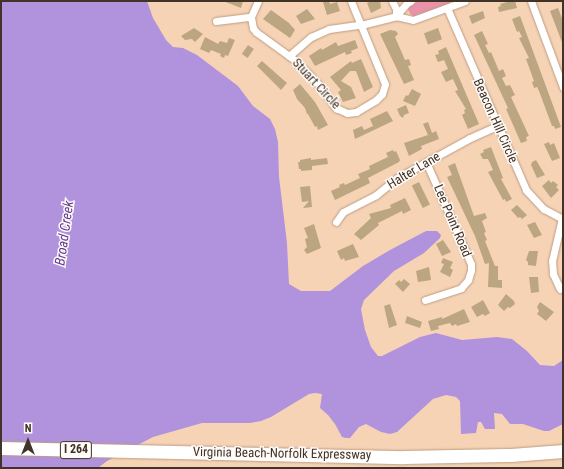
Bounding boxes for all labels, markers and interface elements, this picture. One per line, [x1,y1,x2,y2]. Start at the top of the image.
street label: Stuart Circle [289,55,343,113]
street label: Beacon Hill Circle [469,76,521,166]
street label: Halter Lane [385,149,443,193]
street label: Lee Point Road [430,182,474,260]
water label: Broad Creek [51,200,77,266]
north arrow [8,421,48,461]
text: N [25,422,31,435]
road number: I 264 [59,440,93,460]
street label: Virginia Beach-Norfolk Expressway [193,445,371,463]

